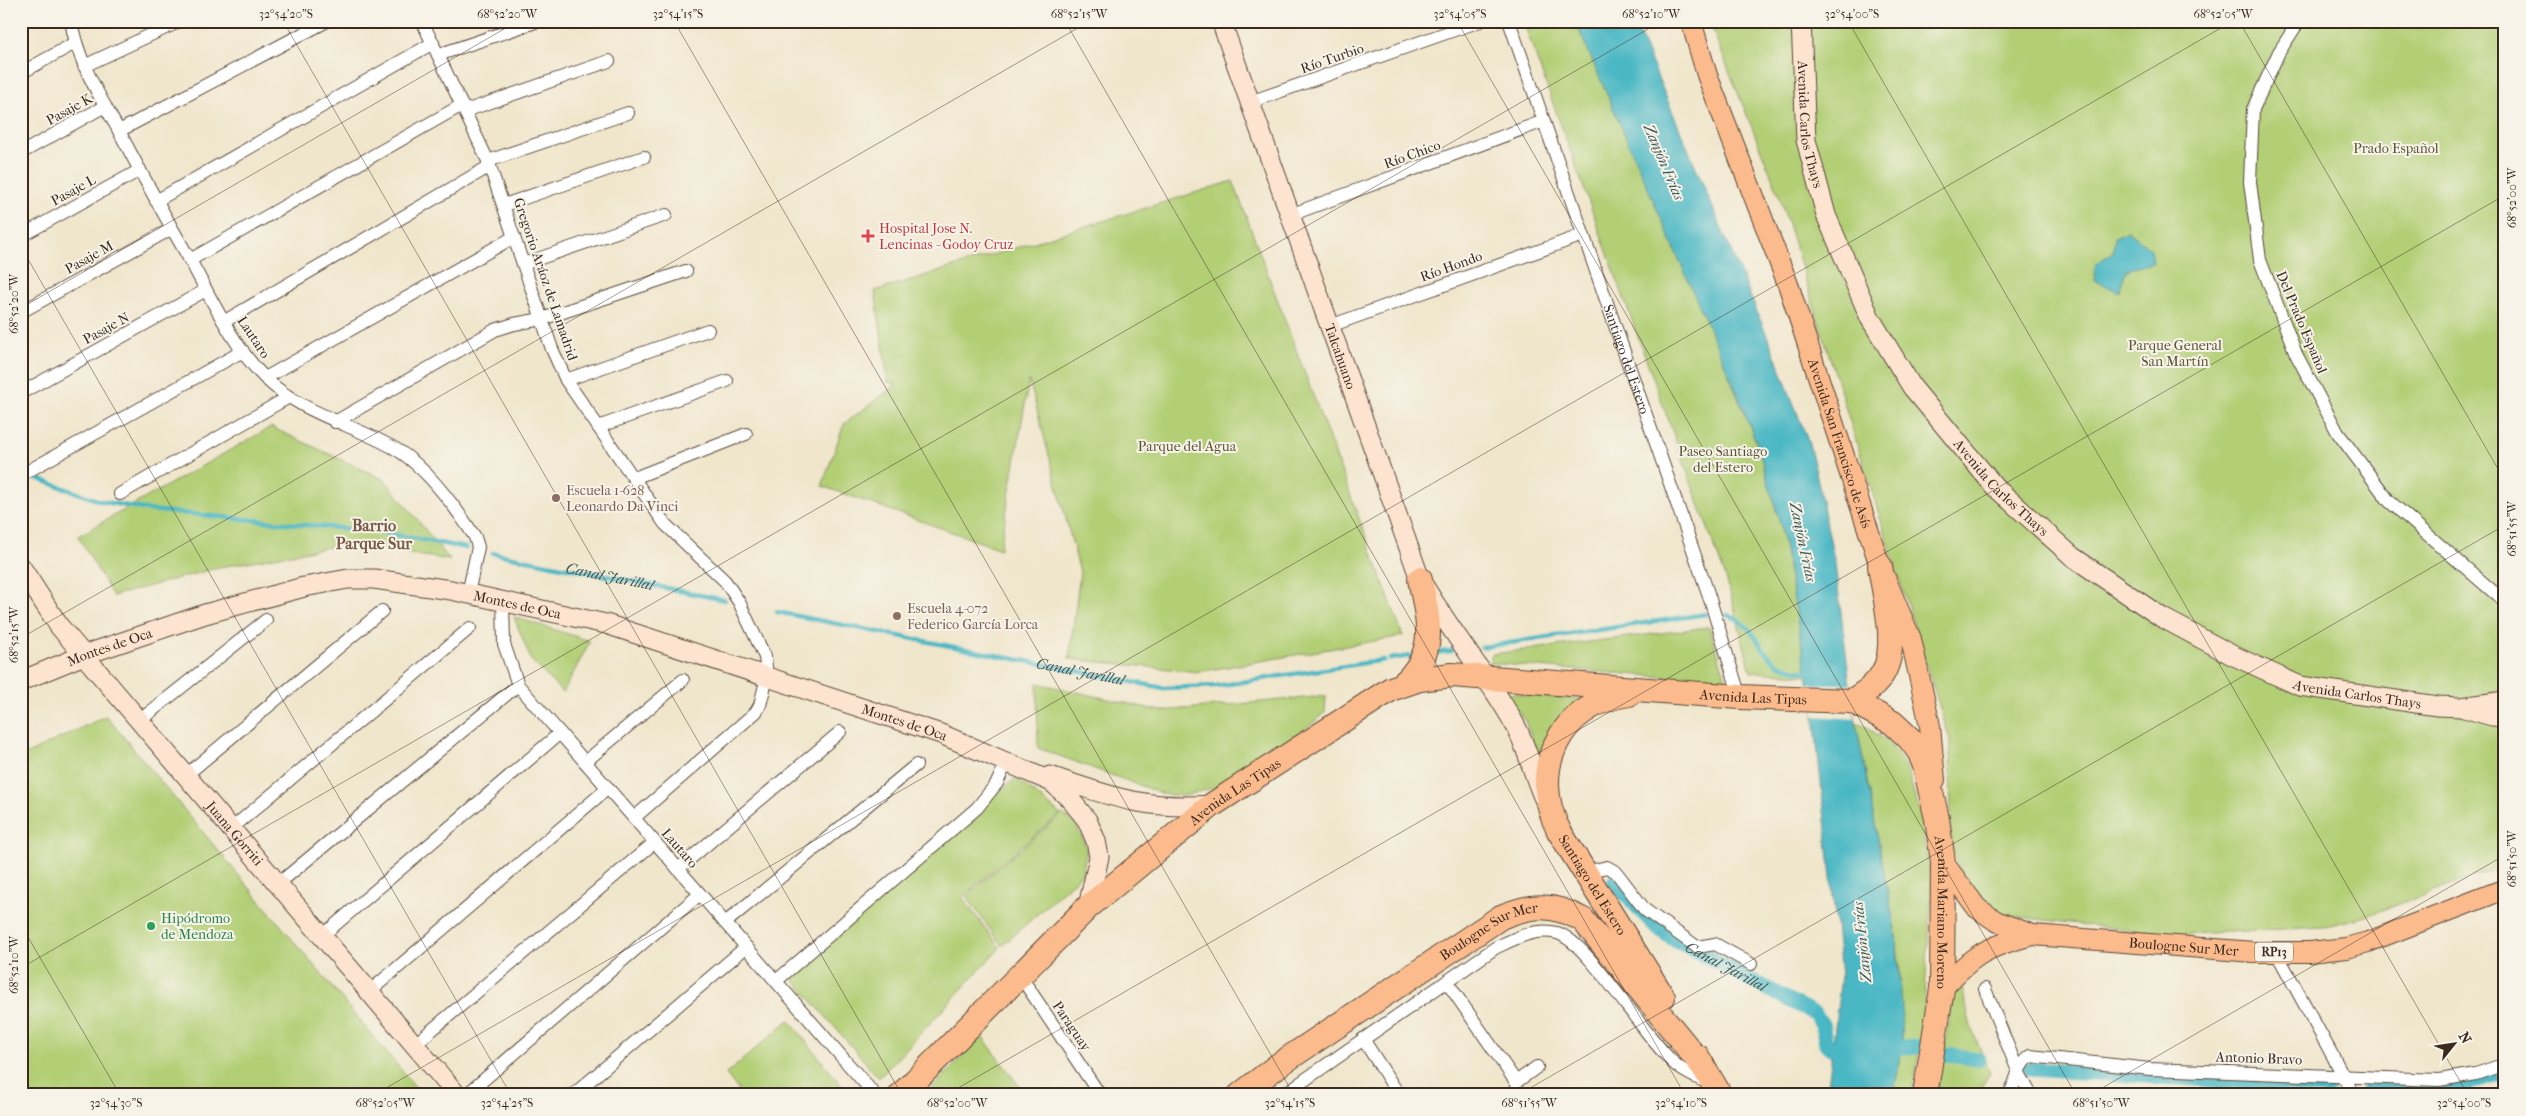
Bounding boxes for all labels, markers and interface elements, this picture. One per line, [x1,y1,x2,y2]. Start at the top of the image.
text: 32°54'20"S [259,7,313,21]
text: 68°52'20"W [477,7,538,21]
text: 32°54'15"S [653,7,703,21]
text: 68°52'15"W [1051,7,1109,21]
text: 32°54'05"S [1434,7,1486,21]
text: 68°52'10"W [1622,7,1681,21]
text: 32°54'00"S [1825,7,1879,21]
text: 68°52'05"W [2193,7,2254,21]
street label: Río Turbio [1298,40,1366,77]
street label: Avenida Carlos Thays [1794,59,1826,190]
street label: Pasaje K [43,89,96,129]
water label: Zanjón Frías [1640,120,1688,203]
street label: Río Chico [1382,136,1443,173]
park label: Prado Español [2353,140,2439,157]
text: 68°52'00"W [2505,167,2519,228]
street label: Pasaje L [48,171,99,210]
street label: Gregorio Aráoz de Lamadrid [510,196,581,363]
place label: Hospital Jose N. Lencinas - Godoy Cruz [879,220,1013,253]
marker: Hospital Jose N. Lencinas - Godoy Cruz [861,229,875,243]
street label: Pasaje M [62,237,117,278]
street label: Río Hondo [1418,247,1485,286]
street label: Del Prado Español [2272,268,2331,376]
text: 68°52'20"W [7,273,21,334]
street label: Santiago del Estero [1599,302,1653,416]
street label: Pasaje N [80,309,133,348]
street label: Lautaro [233,313,274,362]
street label: Talcahuano [1321,321,1360,392]
park label: Parque General San Martín [2128,337,2222,370]
street label: Avenida San Francisco de Asís [1804,355,1875,530]
street label: Avenida Carlos Thays [1949,435,2052,540]
park label: Parque del Agua [1138,438,1237,455]
park label: Paseo Santiago del Estero [1679,443,1767,476]
place label: Escuela 1-628 Leonardo Da Vinci [566,482,678,515]
marker: Escuela 1-628 Leonardo Da Vinci [550,492,562,504]
water label: Zanjón Frías [1786,500,1820,584]
text: 68°51'55"W [2505,500,2519,557]
district label: Barrio Parque Sur [336,516,413,554]
water label: Canal Jarillal [564,559,657,595]
street label: Montes de Oca [472,587,563,623]
place label: Escuela 4-072 Federico García Lorca [907,600,1039,633]
text: 68°52'15"W [7,605,21,663]
marker: Escuela 4-072 Federico García Lorca [891,610,903,622]
street label: Montes de Oca [65,624,155,670]
water label: Canal Jarillal [1035,654,1128,690]
street label: Avenida Carlos Thays [2289,676,2422,713]
street label: Avenida Las Tipas [1698,686,1807,708]
street label: Montes de Oca [859,701,950,745]
street label: Avenida Las Tipas [1185,755,1284,830]
street label: Juana Gorriti [202,797,267,869]
street label: Lautaro [658,825,702,872]
text: 68°51'50"W [2505,829,2519,888]
street label: Santiago del Estero [1555,832,1630,938]
street label: Avenida Mariano Moreno [1930,834,1951,989]
street label: Boulogne Sur Mer [1437,899,1538,964]
water label: Zanjón Frías [1849,900,1875,984]
place label: Hipódromo de Mendoza [161,910,234,943]
marker: Hipódromo de Mendoza [145,920,157,932]
street label: Boulogne Sur Mer [2128,934,2239,960]
text: 68°52'10"W [7,935,21,994]
water label: Canal Jarillal [1682,938,1772,997]
road number: RP13 [2255,942,2293,962]
street label: Paraguay [1049,998,1095,1055]
north arrow [2428,1018,2478,1068]
text: N [2455,1029,2475,1047]
street label: Antonio Bravo [2214,1048,2302,1069]
text: 32°54'30"S [90,1096,142,1110]
text: 68°52'05"W [355,1096,416,1110]
text: 32°54'25"S [481,1096,533,1110]
text: 68°52'00"W [927,1096,988,1110]
text: 32°54'15"S [1265,1096,1315,1110]
text: 68°51'55"W [1501,1096,1558,1110]
text: 32°54'10"S [1655,1096,1707,1110]
text: 68°51'50"W [2072,1096,2131,1110]
text: 32°54'00"S [2437,1096,2491,1110]

